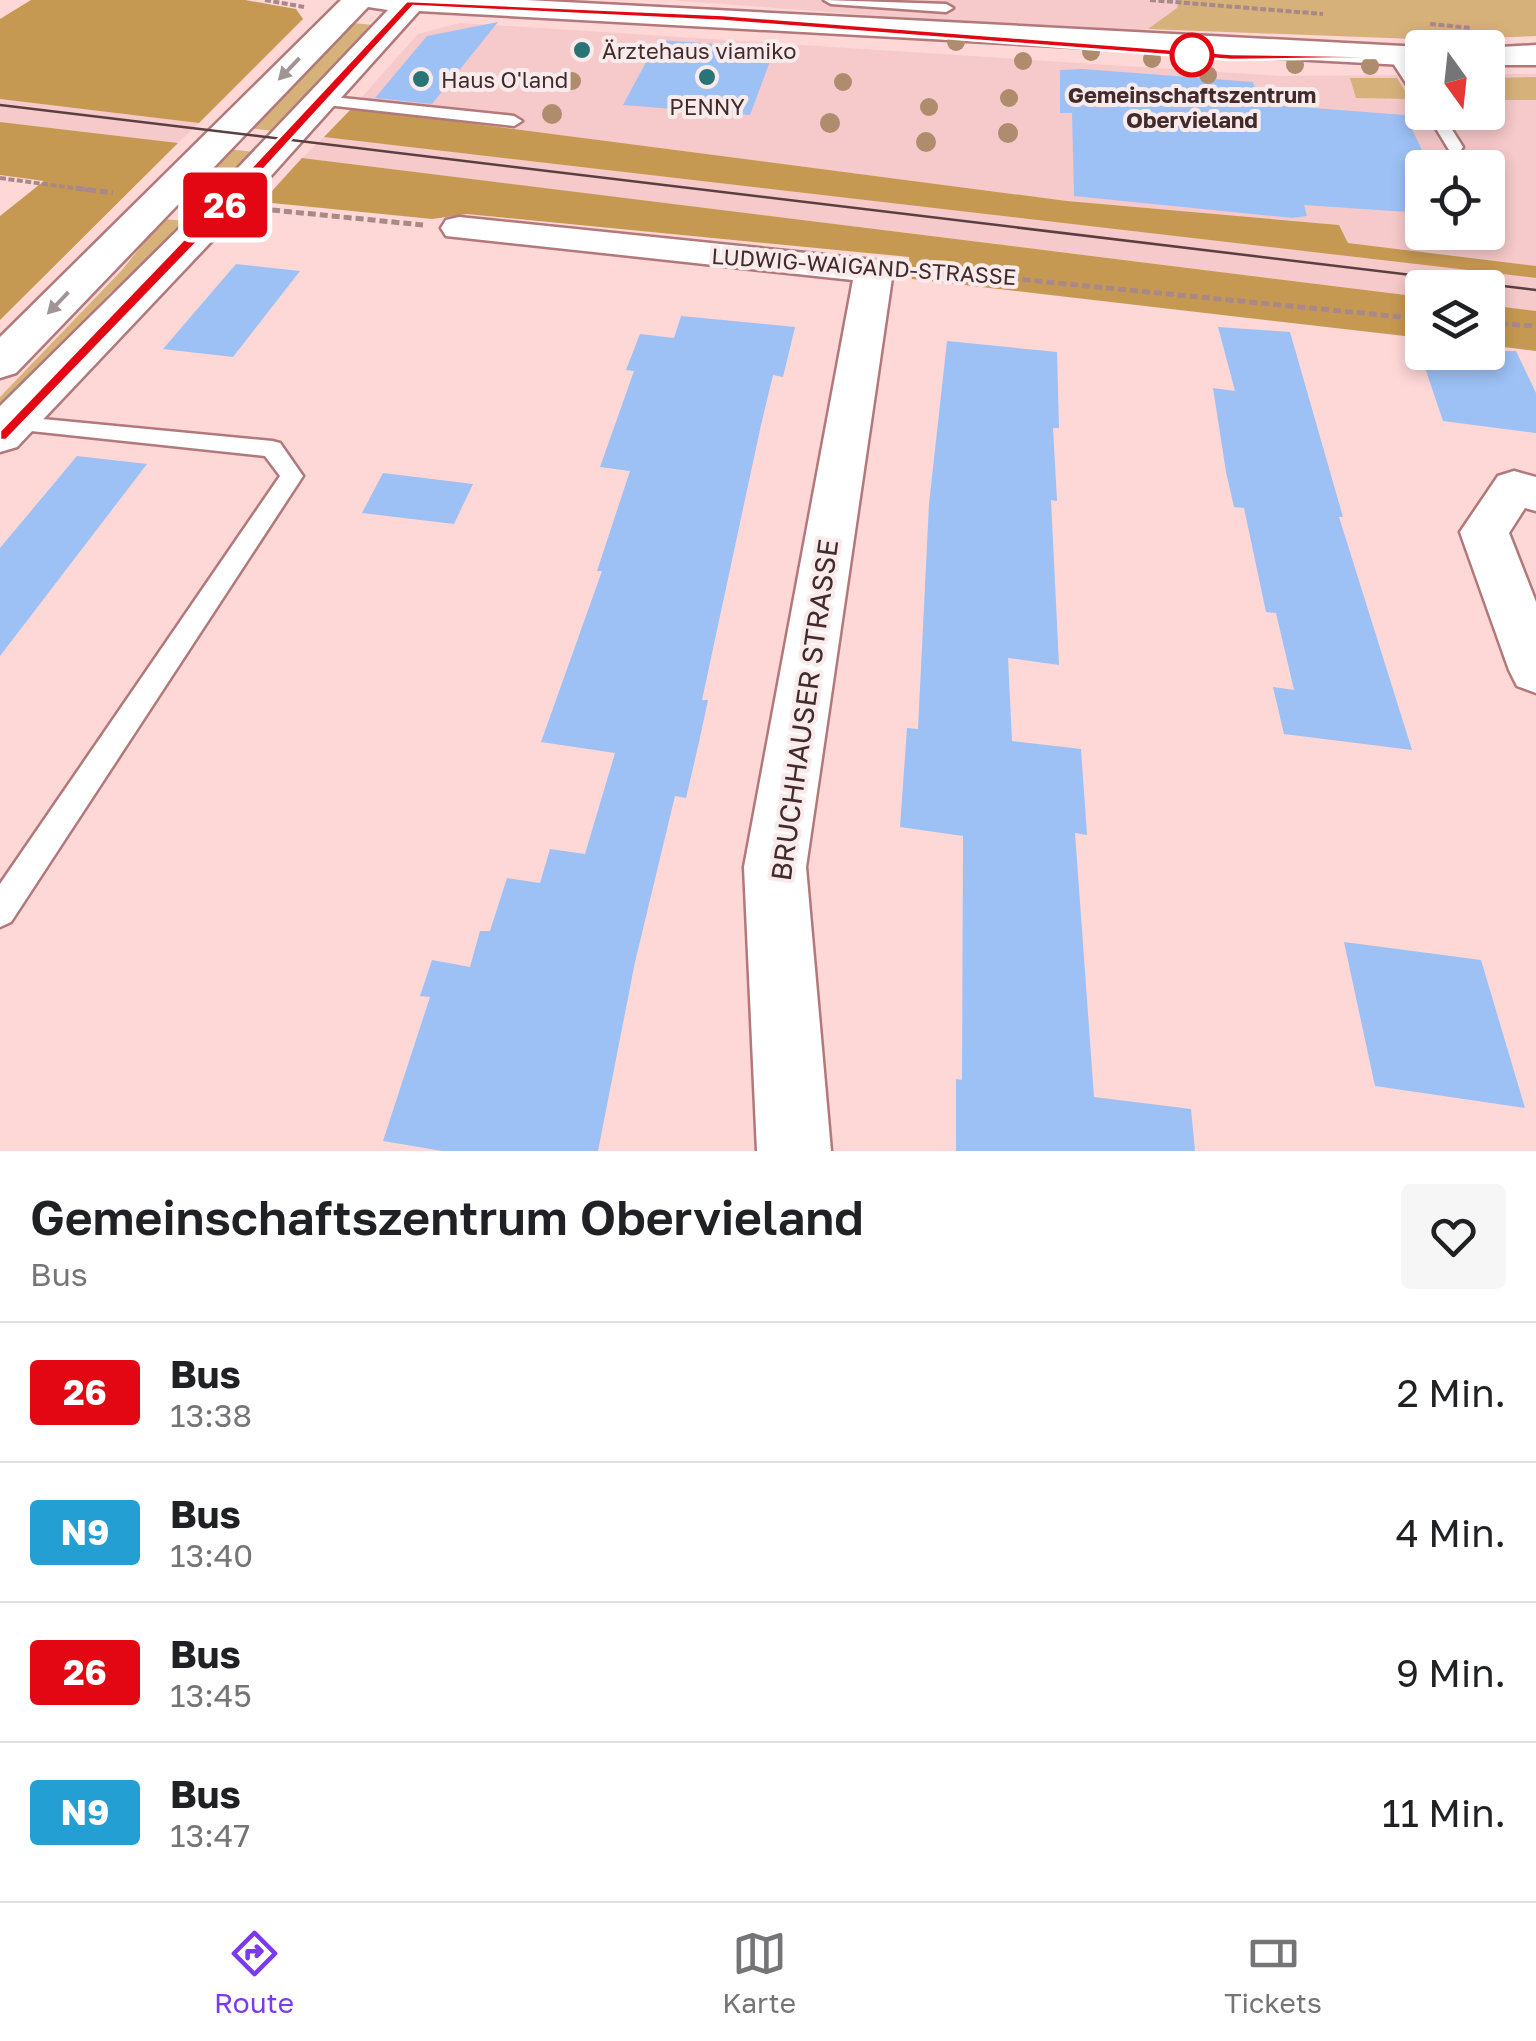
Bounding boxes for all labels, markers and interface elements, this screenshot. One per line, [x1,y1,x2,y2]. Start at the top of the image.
north arrow [1405,30,1505,130]
map controls [1405,30,1505,370]
marker: Gemeinschaftszentrum Obervieland [1171,34,1213,76]
place label: Ärztehaus viamiko [602,37,796,64]
marker: Ärztehaus viamiko [571,39,593,61]
one-way arrow [278,57,301,81]
place label: Haus O'land [441,66,568,93]
marker: PENNY [696,66,718,88]
marker: Haus O'land [410,68,432,90]
place label: Gemeinschaftszentrum Obervieland [1068,81,1316,133]
place label: PENNY [669,93,745,120]
button: locate [1405,150,1505,250]
line badge: 26 [180,172,270,238]
text: 26 [203,184,247,226]
street label: LUDWIG-WAIGAND-STRASSE [711,242,1017,290]
button: layers [1405,270,1505,370]
one-way arrow [47,291,71,315]
street label: BRUCHHAUSER STRASSE [764,537,844,883]
button: heart [1401,1184,1506,1289]
text: Gemeinschaftszentrum Obervieland [30,1188,864,1246]
text: Bus [30,1255,88,1293]
text: Bus [170,1351,241,1396]
text: 2 Min. [1397,1370,1506,1415]
text: 26 [63,1371,107,1413]
text: 13:38 [170,1396,252,1434]
text: Bus [170,1491,241,1536]
text: 4 Min. [1396,1510,1506,1555]
text: N9 [61,1511,109,1553]
text: 13:40 [170,1536,253,1574]
text: Bus [170,1631,241,1676]
text: 9 Min. [1396,1650,1506,1695]
text: 26 [63,1651,107,1693]
text: 13:45 [170,1676,252,1714]
text: Bus [170,1771,241,1816]
text: 11 Min. [1382,1790,1506,1835]
text: N9 [61,1791,109,1833]
text: 13:47 [170,1816,250,1854]
tab: Route [214,1926,294,2019]
tab: Karte [722,1926,796,2019]
tab: Tickets [1224,1926,1322,2019]

